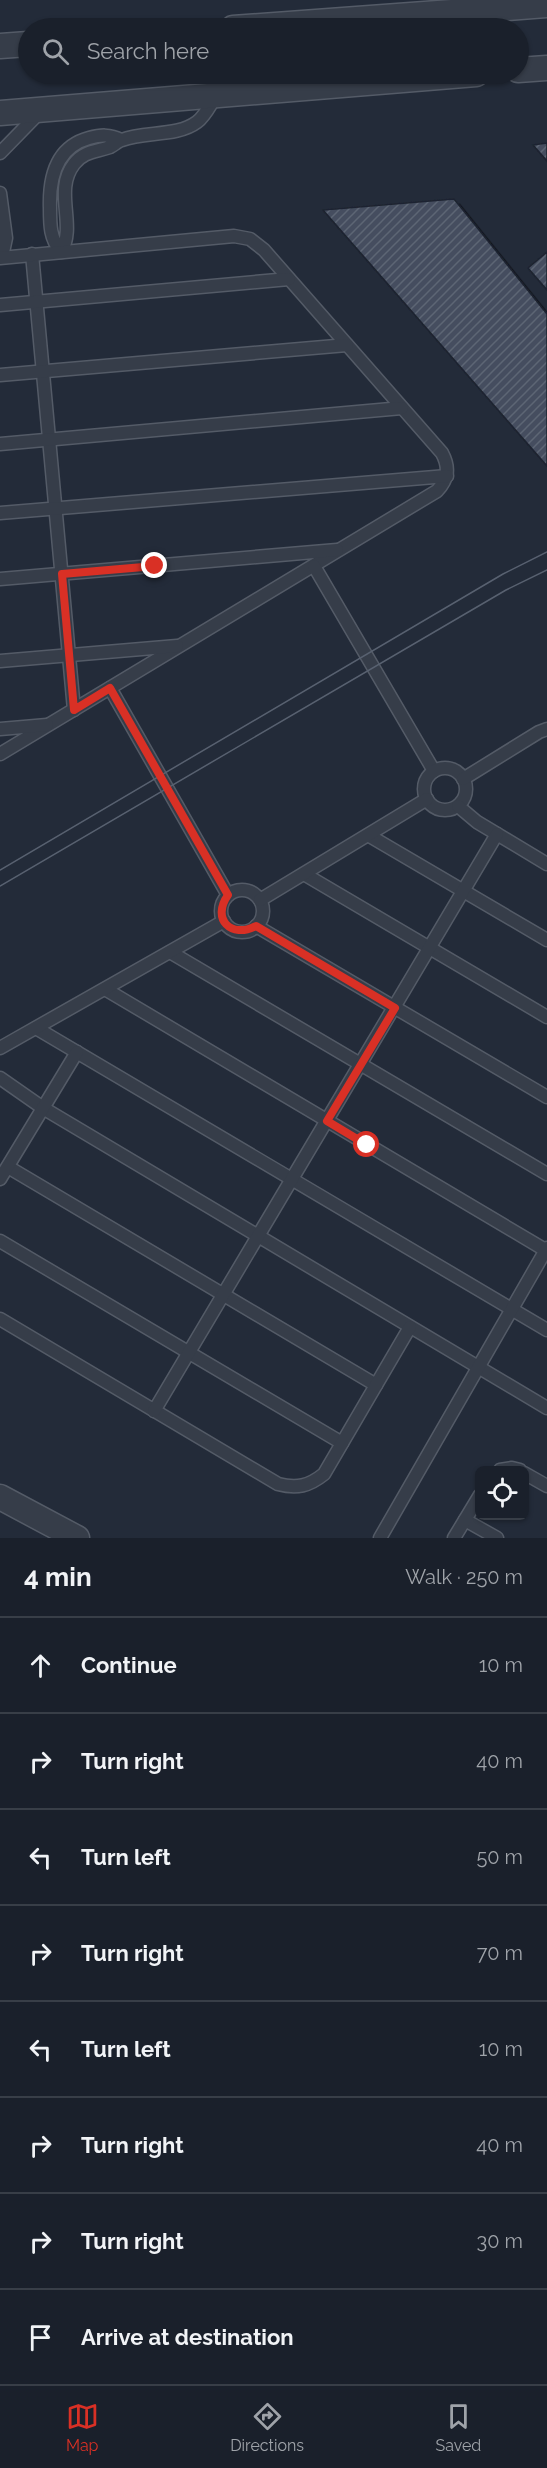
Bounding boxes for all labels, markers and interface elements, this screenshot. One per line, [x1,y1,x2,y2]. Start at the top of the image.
search box [18,18,529,84]
icon: search [39,35,72,68]
text: Search here [87,38,209,64]
route end [141,552,167,578]
route start [353,1131,379,1157]
map controls [475,1466,529,1520]
button: locate [475,1466,529,1520]
text: 4 min [24,1562,92,1592]
text: Walk · 250 m [405,1565,523,1589]
icon: ahead [24,1649,57,1682]
text: Continue [81,1652,177,1678]
text: 10 m [479,1653,523,1677]
icon: right [24,1745,57,1778]
text: Turn right [81,1748,184,1774]
text: 40 m [476,1749,523,1773]
icon: left [24,1841,57,1874]
text: Turn left [81,1844,171,1870]
text: 50 m [476,1845,523,1869]
icon: right [24,1937,57,1970]
text: Turn right [81,1940,184,1966]
text: 70 m [477,1941,523,1965]
icon: left [24,2033,57,2066]
text: Turn left [81,2036,171,2062]
text: 10 m [479,2037,523,2061]
icon: right [24,2129,57,2162]
text: Turn right [81,2132,184,2158]
text: 40 m [476,2133,523,2157]
icon: right [24,2225,57,2258]
text: Turn right [81,2228,184,2254]
text: 30 m [477,2229,523,2253]
icon: arrive [24,2321,57,2354]
text: Arrive at destination [81,2324,294,2350]
tab: Map [66,2400,99,2455]
tab: Directions [230,2400,304,2455]
tab: Saved [435,2400,481,2455]

